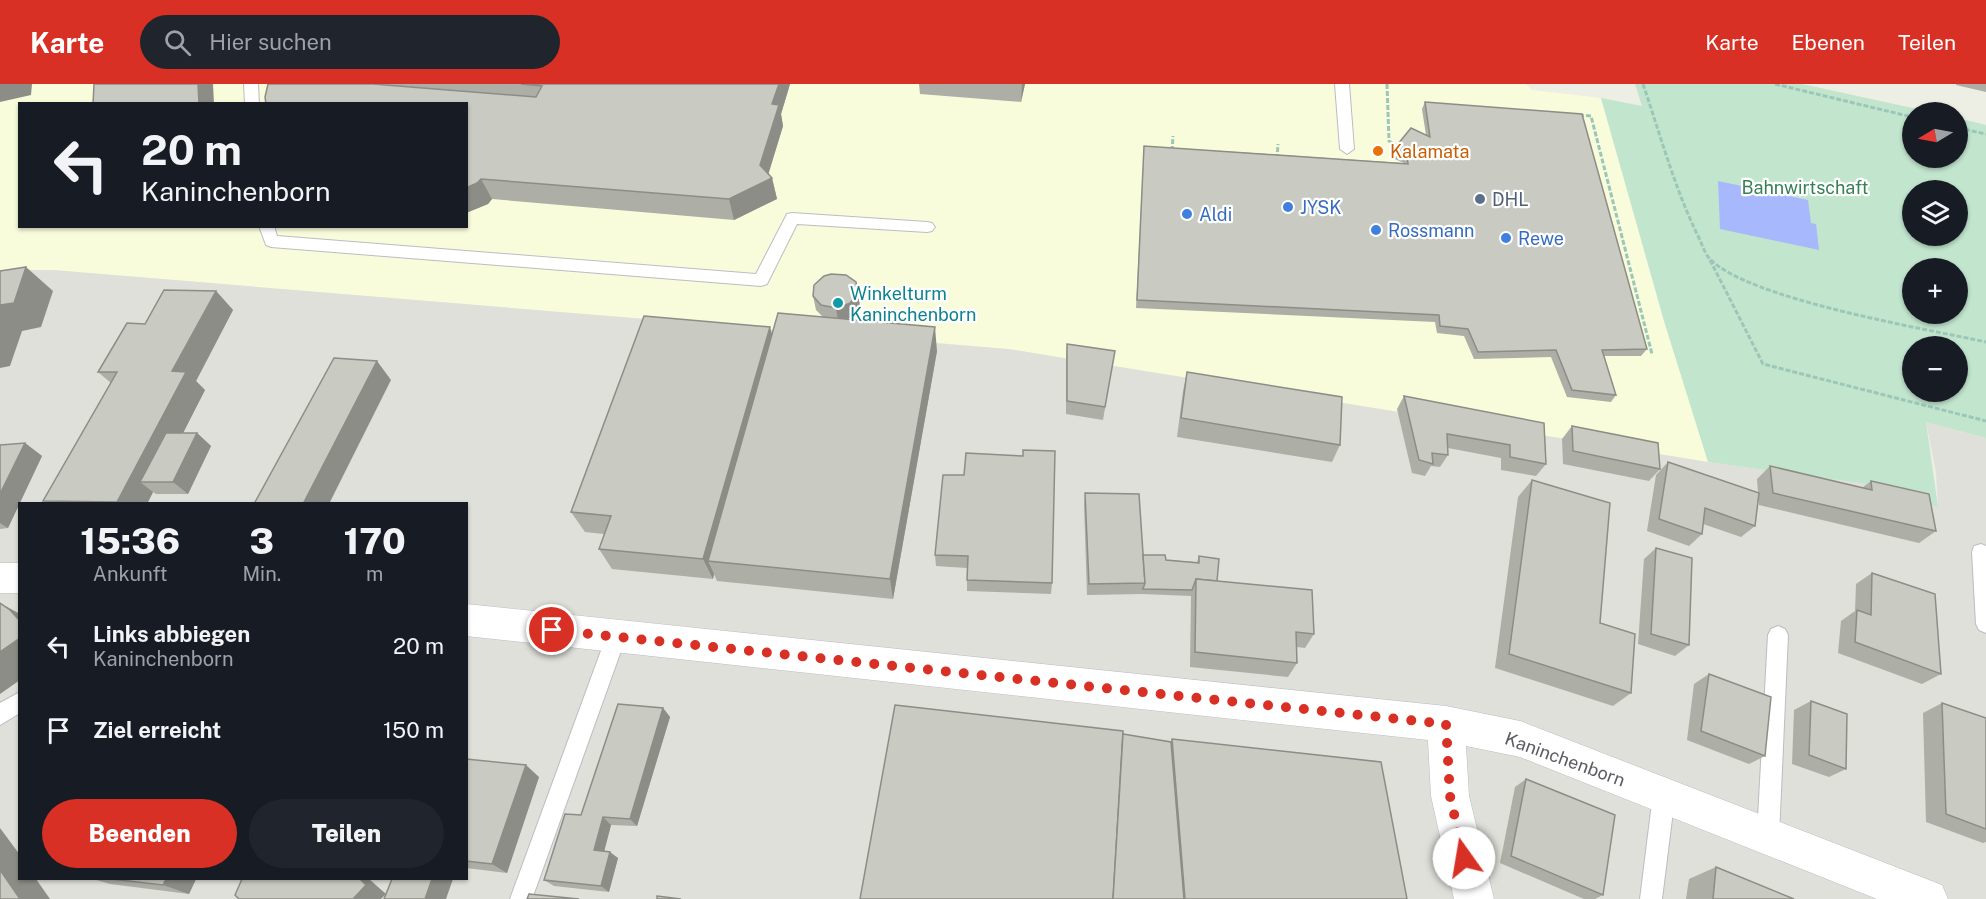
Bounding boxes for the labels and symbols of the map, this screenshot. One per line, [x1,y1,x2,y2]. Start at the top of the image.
north arrow [1902,102,1968,168]
place label: Kalamata [1390,141,1469,162]
marker: Kalamata [1371,144,1385,158]
park label: Bahnwirtschaft [1741,177,1869,198]
place label: DHL [1492,189,1529,210]
marker: DHL [1473,192,1487,206]
place label: JYSK [1300,197,1341,218]
marker: JYSK [1281,200,1295,214]
place label: Aldi [1199,204,1232,225]
marker: Aldi [1180,207,1194,221]
place label: Rossmann [1388,220,1474,241]
marker: Rossmann [1369,223,1383,237]
place label: Rewe [1518,228,1564,249]
marker: Rewe [1499,231,1513,245]
place label: Winkelturm Kaninchenborn [850,283,976,325]
marker: Winkelturm Kaninchenborn [831,296,845,310]
pin [526,604,577,655]
street label: Kaninchenborn [1502,728,1628,790]
position arrow [1432,826,1496,890]

